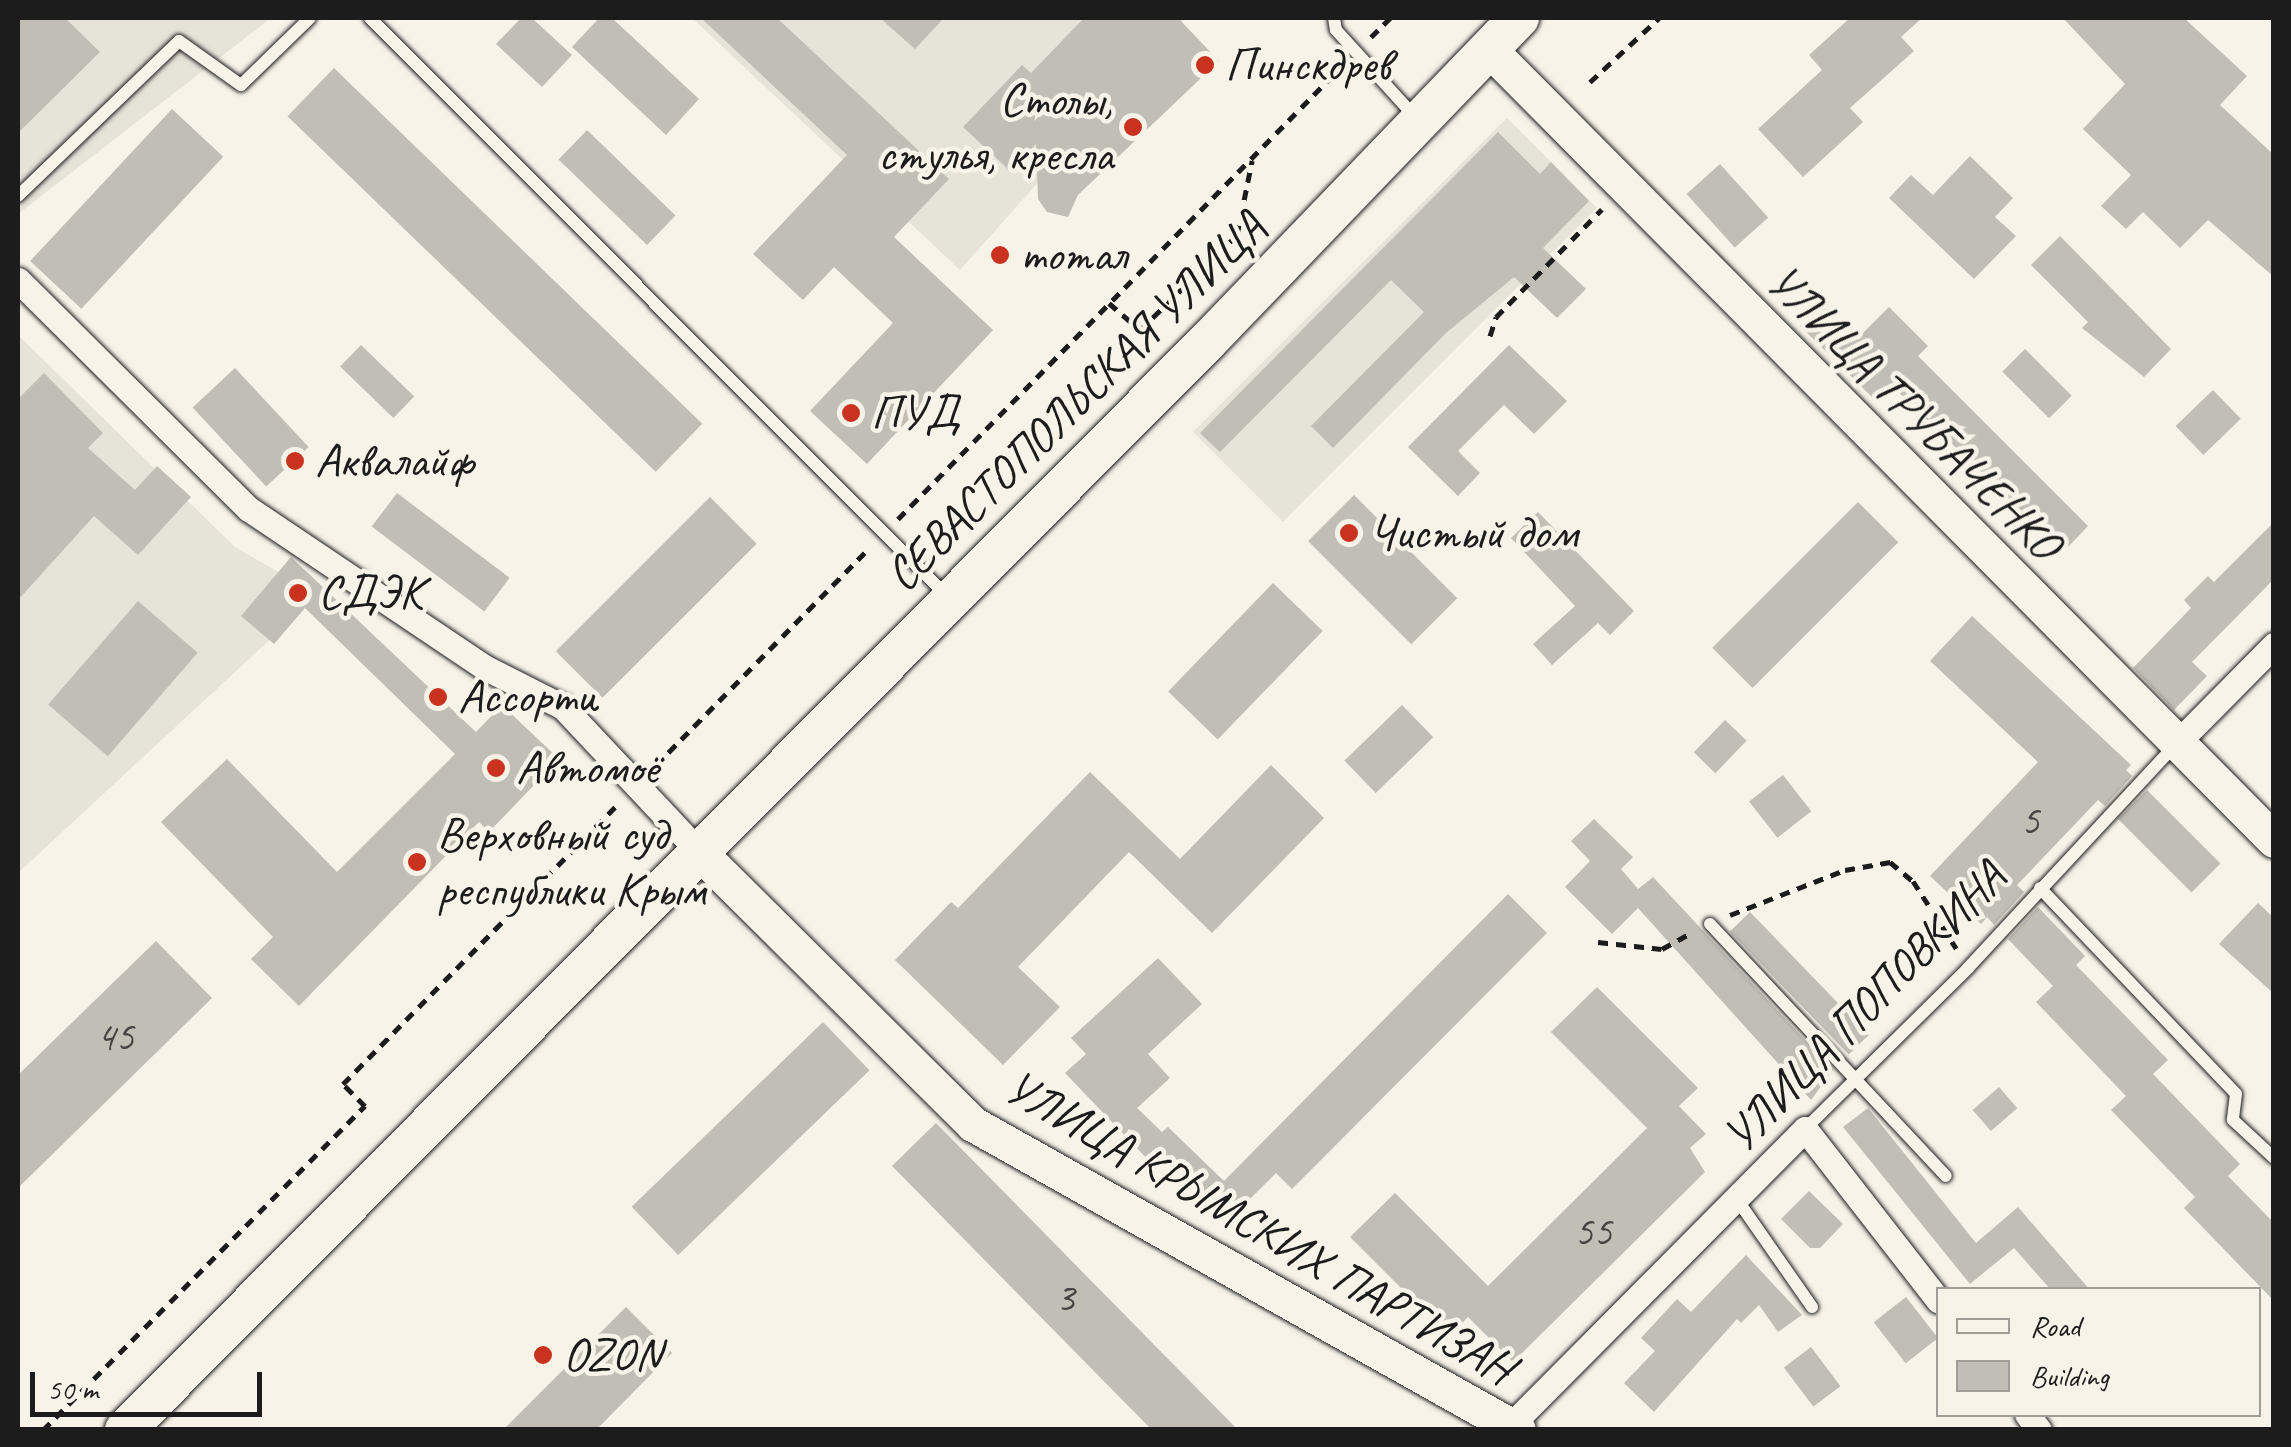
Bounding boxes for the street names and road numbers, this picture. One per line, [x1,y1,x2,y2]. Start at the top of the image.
street label: СЕВАСТОПОЛЬСКАЯ УЛИЦА [873,199,1277,603]
street label: УЛИЦА ТРУБАЧЕНКО [1755,253,2073,571]
street label: УЛИЦА ПОПОВКИНА [1710,849,2018,1165]
street label: УЛИЦА КРЫМСКИХ ПАРТИЗАН [993,1057,1525,1397]

